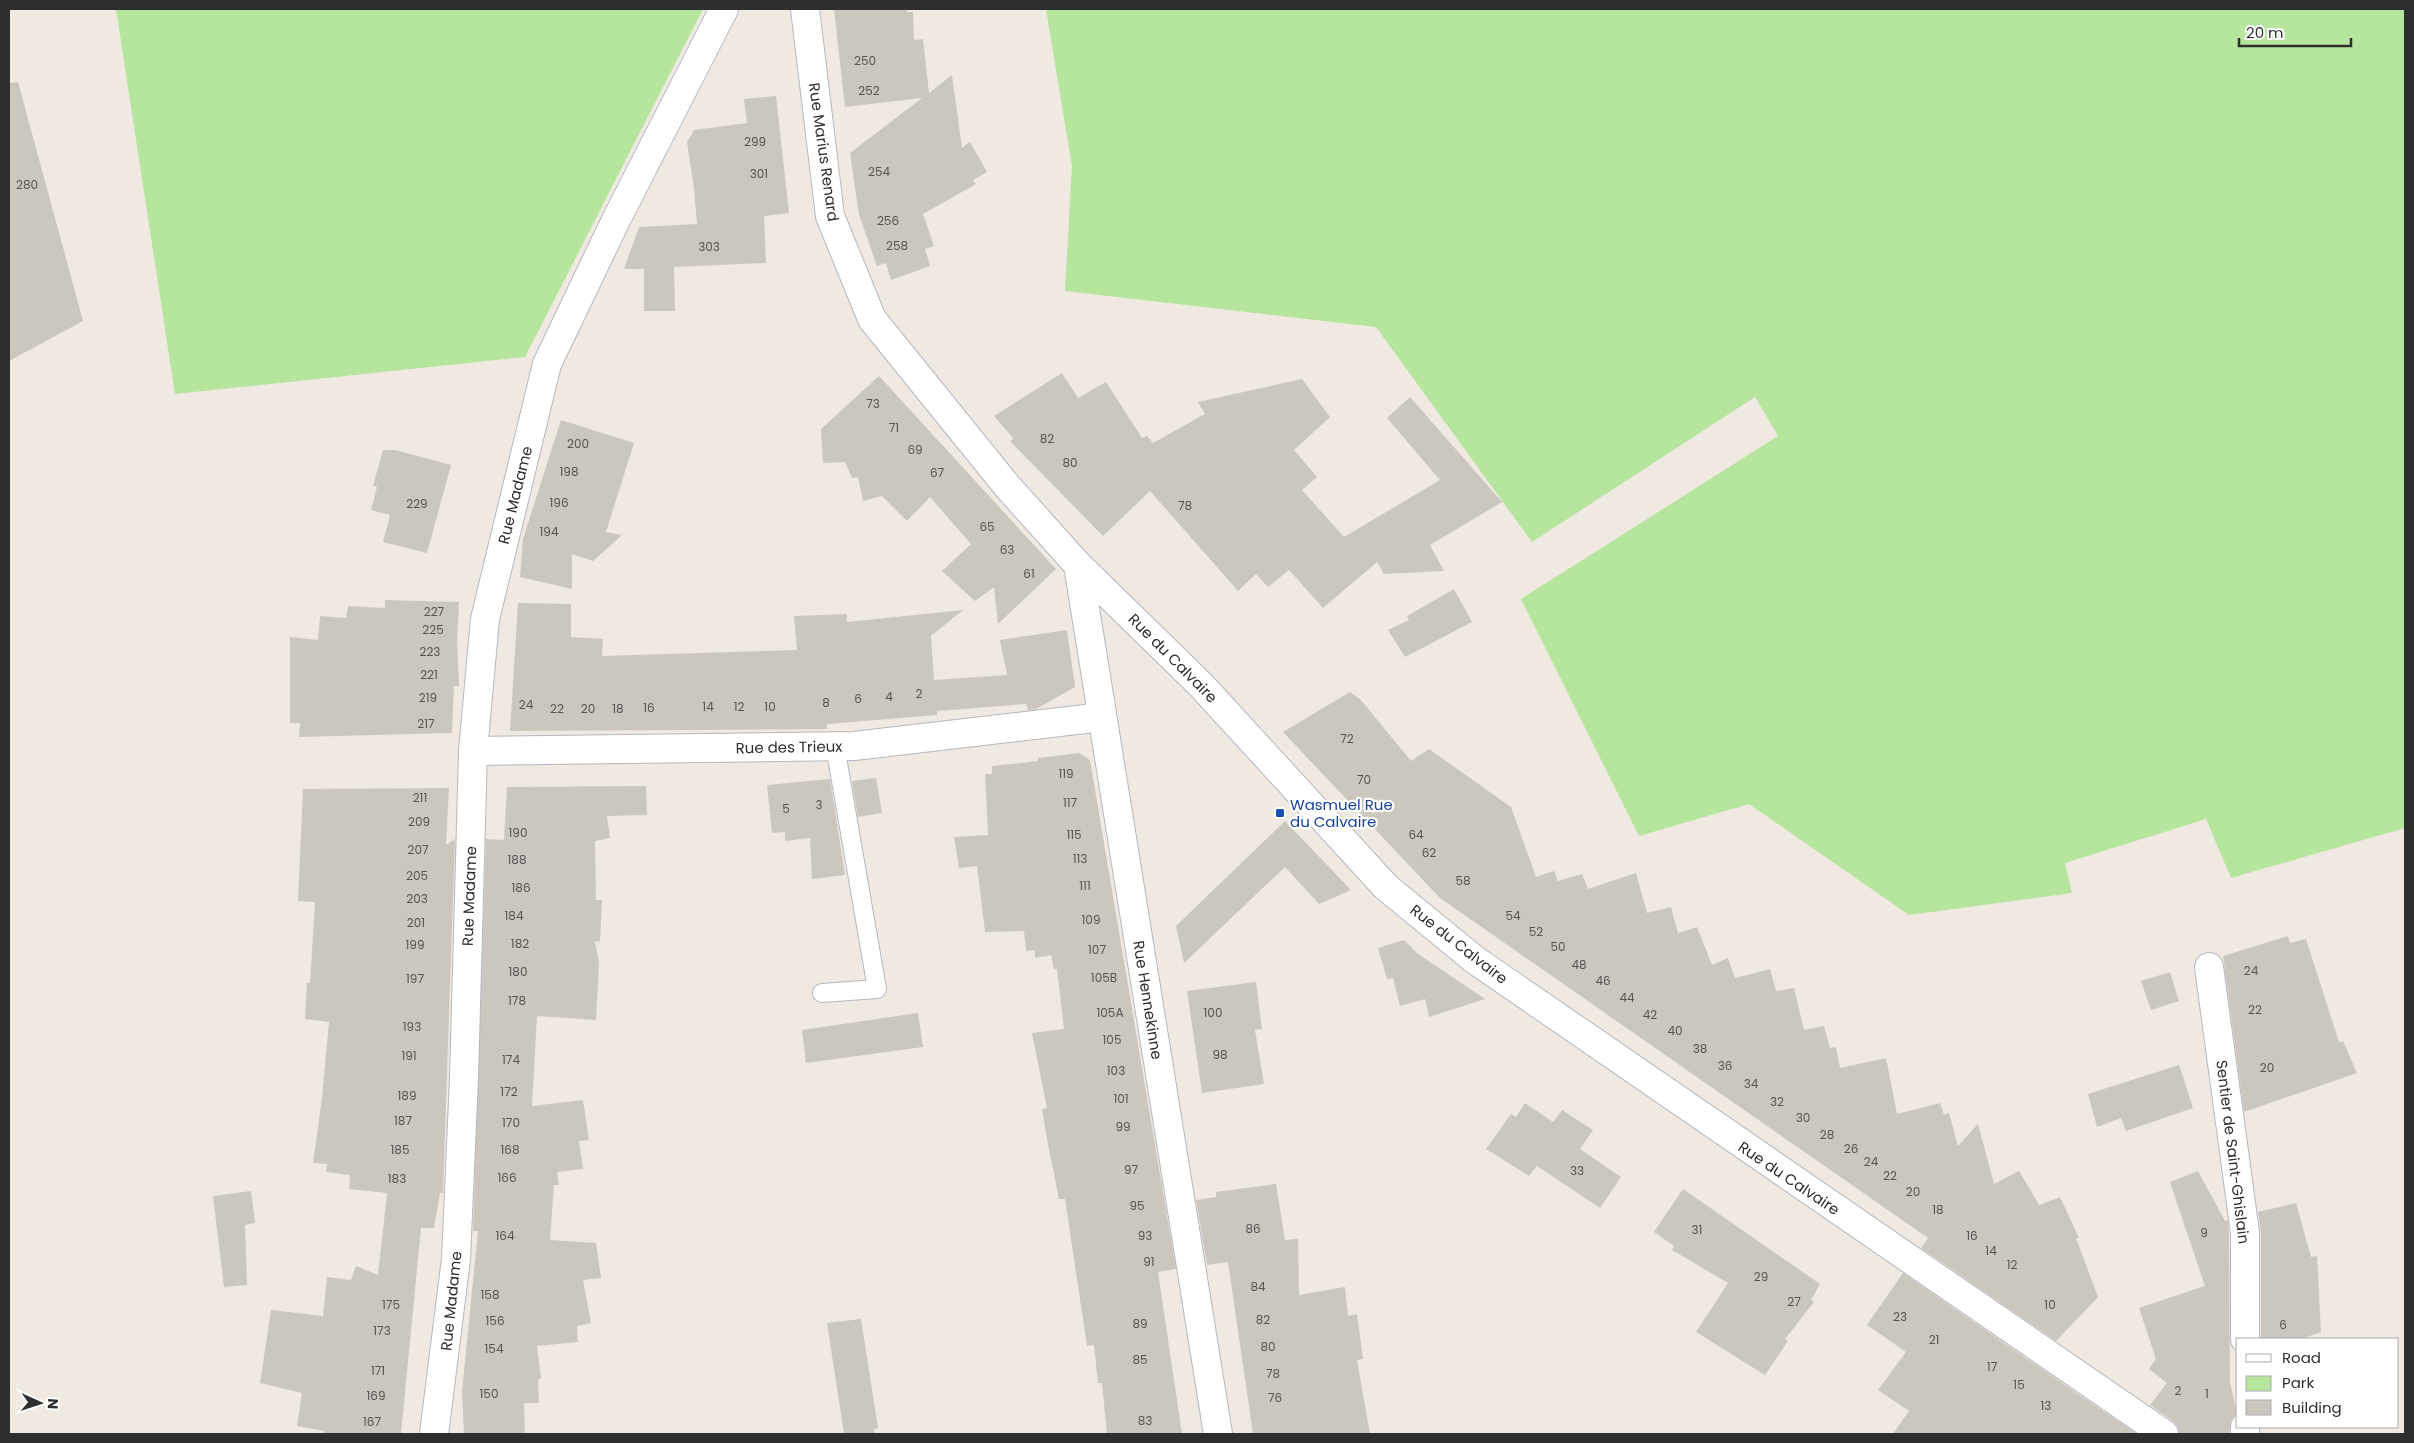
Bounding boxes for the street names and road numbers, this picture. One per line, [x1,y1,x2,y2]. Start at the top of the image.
street label: Rue Marius Renard [804,81,844,223]
street label: Rue Madame [493,444,537,546]
street label: Rue du Calvaire [1124,609,1222,707]
street label: Rue des Trieux [735,736,843,758]
street label: Rue Madame [457,846,481,946]
street label: Rue du Calvaire [1406,899,1512,989]
street label: Rue Hennekinne [1128,939,1168,1061]
street label: Sentier de Saint-Ghislain [2211,1059,2255,1245]
street label: Rue du Calvaire [1734,1136,1844,1220]
street label: Rue Madame [435,1250,467,1352]

